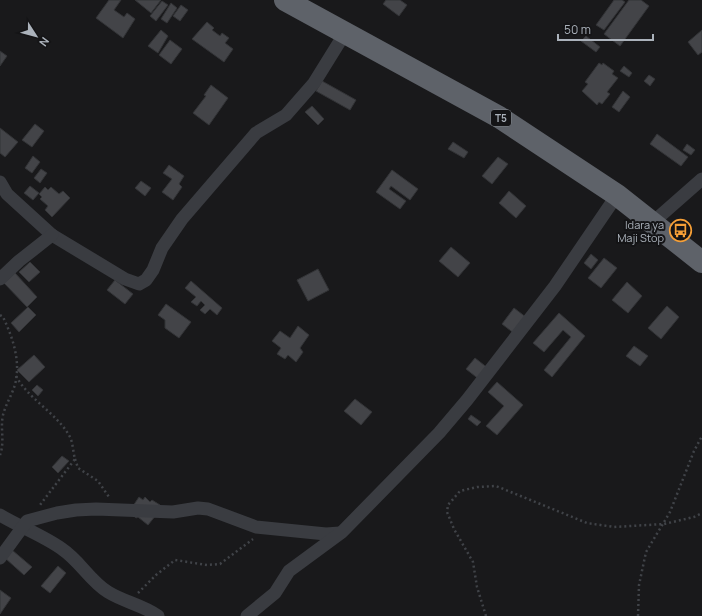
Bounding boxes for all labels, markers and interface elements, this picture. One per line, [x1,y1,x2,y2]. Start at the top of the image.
north arrow [16,16,56,56]
scale bar [558,16,653,42]
text: 50 m [564,21,591,38]
text: N [36,35,53,50]
road number: T5 [491,110,511,126]
place label: Idara ya Maji Stop [617,217,664,245]
bus stop icon: Idara ya Maji Stop [667,218,693,244]

